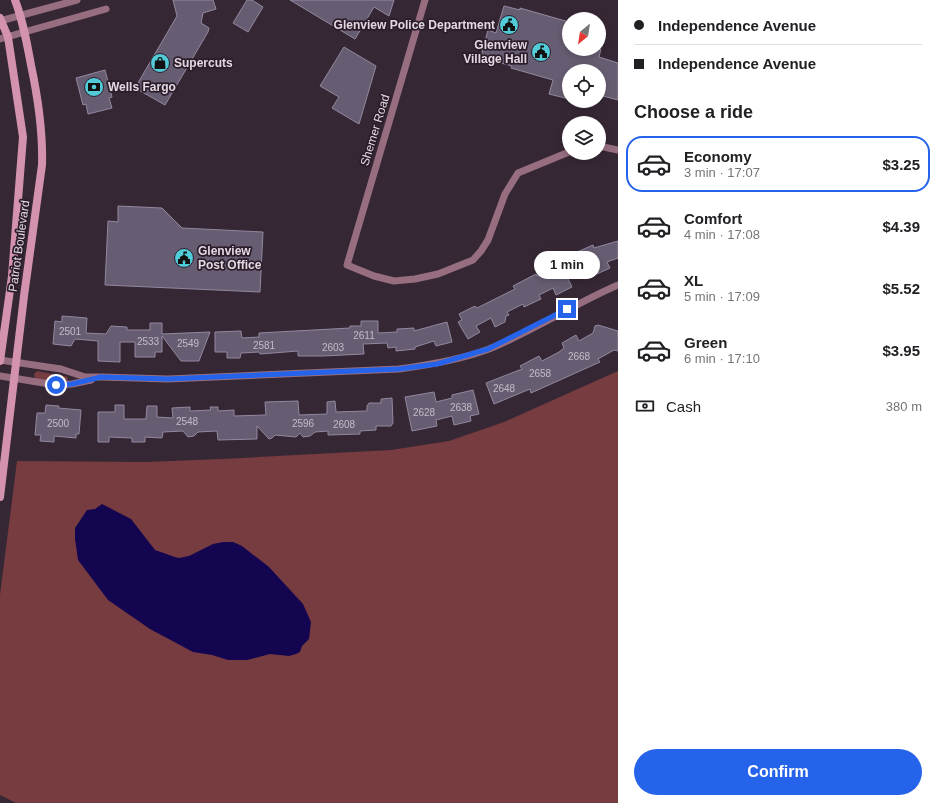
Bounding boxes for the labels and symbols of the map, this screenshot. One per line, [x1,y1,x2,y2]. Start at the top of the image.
north arrow [562,12,606,56]
public building icon: Glenview Police Department [498,14,520,36]
place label: Glenview Police Department [334,18,495,32]
place label: Glenview Village Hall [463,38,528,66]
public building icon: Glenview Village Hall [530,41,552,63]
shop icon: Supercuts [149,52,171,74]
place label: Supercuts [174,56,233,70]
bank icon: Wells Fargo [83,76,105,98]
place label: Wells Fargo [108,80,176,94]
street label: Shemer Road [357,93,393,167]
street label: Patriot Boulevard [6,199,32,293]
place label: Glenview Post Office [198,244,262,272]
public building icon: Glenview Post Office [173,247,195,269]
callout: 1 min [534,251,600,279]
route end [558,300,576,318]
house number: 2501 [59,326,82,337]
house number: 2611 [353,330,375,341]
house number: 2533 [137,336,160,347]
house number: 2549 [177,338,200,349]
house number: 2581 [253,340,276,351]
house number: 2603 [322,342,345,353]
house number: 2668 [568,351,591,362]
house number: 2658 [529,368,552,379]
route start [47,376,65,394]
house number: 2648 [493,383,516,394]
house number: 2638 [450,402,473,413]
house number: 2628 [413,407,436,418]
house number: 2548 [176,416,199,427]
house number: 2500 [47,418,70,429]
house number: 2596 [292,418,315,429]
house number: 2608 [333,419,356,430]

